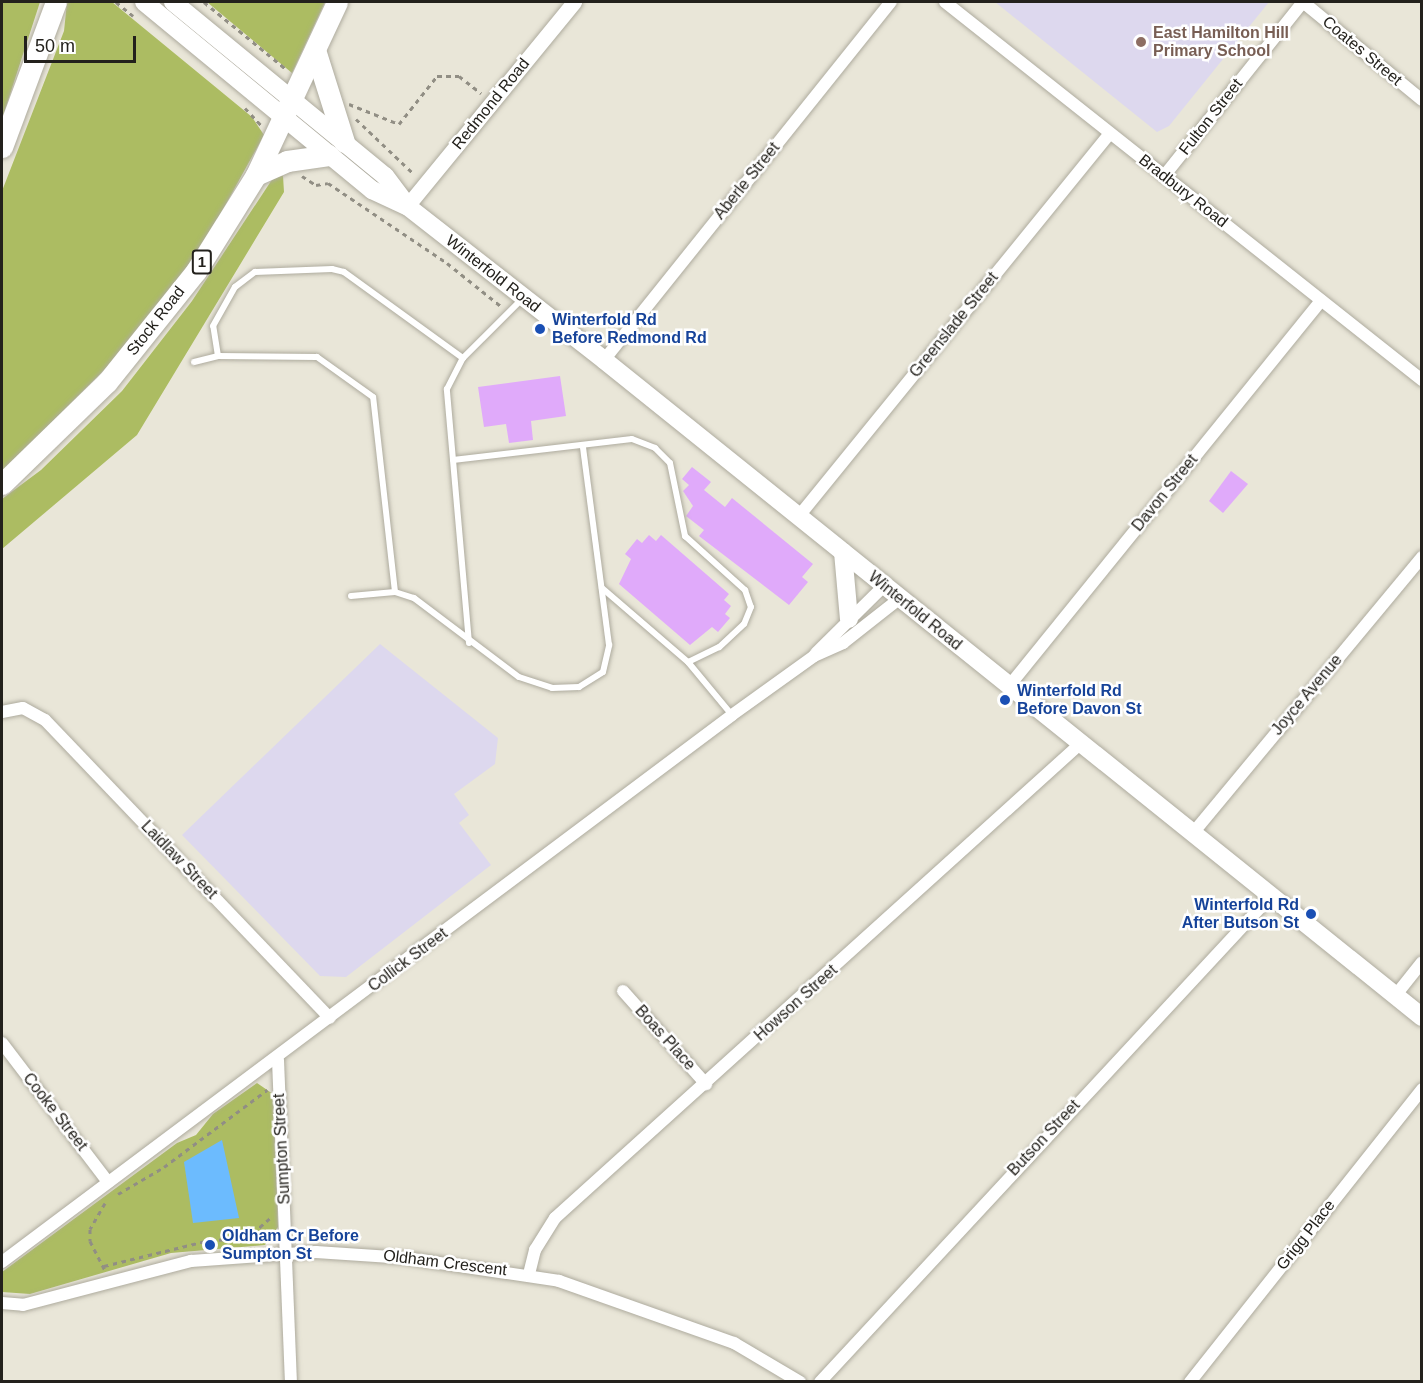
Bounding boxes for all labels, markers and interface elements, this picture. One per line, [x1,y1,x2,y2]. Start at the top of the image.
street label: Coates Street [1318,12,1406,90]
place label: East Hamilton Hill Primary School [1153,23,1289,61]
scale bar [27,24,140,62]
marker: East Hamilton Hill Primary School [1134,35,1148,49]
text: 50 m [35,36,75,56]
street label: Redmond Road [448,54,534,154]
street label: Fulton Street [1175,75,1247,159]
street label: Aberle Street [710,139,784,223]
street label: Bradbury Road [1135,150,1231,232]
street label: Winterfold Road [442,231,544,317]
road number: 1 [192,250,212,274]
street label: Greenslade Street [906,269,1002,381]
street label: Stock Road [123,283,189,359]
place label: Winterfold Rd Before Redmond Rd [552,310,707,348]
marker: Winterfold Rd Before Redmond Rd [533,322,547,336]
street label: Davon Street [1128,451,1202,535]
street label: Winterfold Road [864,567,966,655]
street label: Joyce Avenue [1267,650,1347,740]
place label: Winterfold Rd Before Davon St [1017,681,1141,719]
marker: Winterfold Rd Before Davon St [998,693,1012,707]
street label: Laidlaw Street [137,817,221,903]
place label: Winterfold Rd After Butson St [1182,895,1299,933]
marker: Winterfold Rd After Butson St [1304,907,1318,921]
street label: Collick Street [365,924,451,996]
street label: Howson Street [751,961,841,1045]
street label: Boas Place [631,1002,699,1074]
street label: Cooke Street [19,1069,91,1155]
street label: Sumpton Street [270,1093,294,1205]
street label: Butson Street [1004,1096,1084,1180]
street label: Grigg Place [1273,1196,1339,1274]
place label: Oldham Cr Before Sumpton St [222,1226,359,1264]
marker: Oldham Cr Before Sumpton St [203,1238,217,1252]
street label: Oldham Crescent [382,1246,508,1280]

